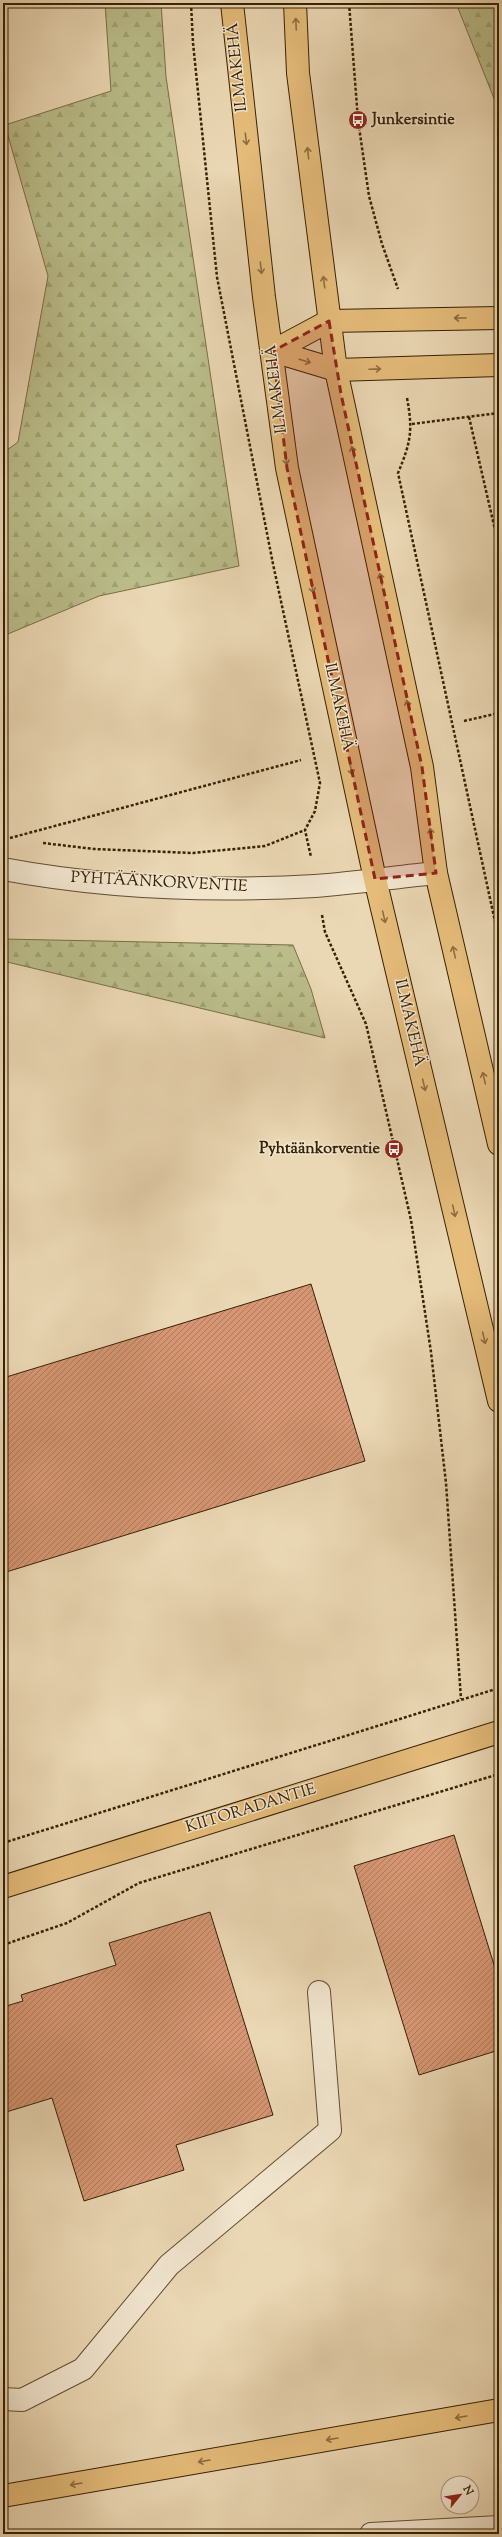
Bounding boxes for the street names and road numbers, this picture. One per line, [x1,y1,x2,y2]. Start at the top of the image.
street label: ILMAKEHÄ [222,21,254,113]
street label: ILMAKEHÄ [260,343,294,435]
street label: ILMAKEHÄ [317,661,359,753]
street label: PYHTÄÄNKORVENTIE [70,867,248,899]
street label: ILMAKEHÄ [388,977,430,1069]
street label: KIITORADANTIE [183,1778,319,1840]

